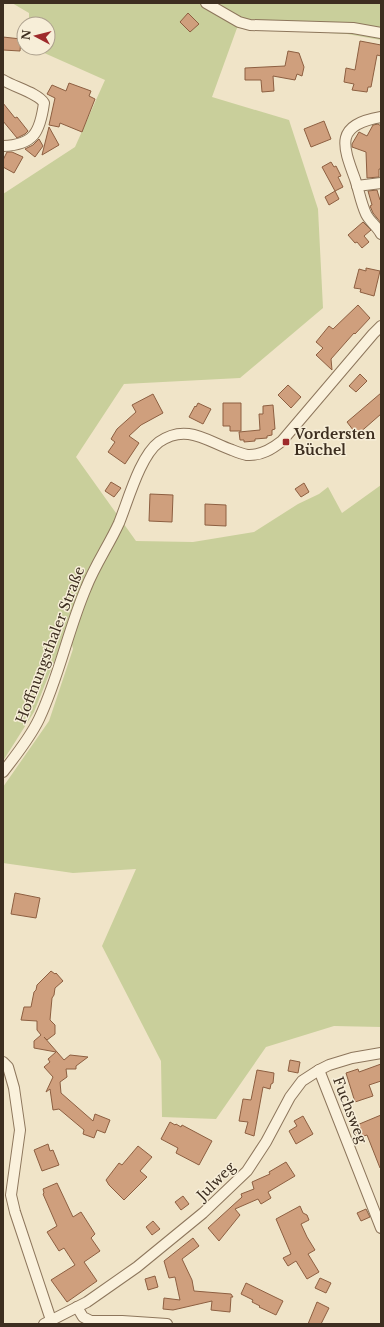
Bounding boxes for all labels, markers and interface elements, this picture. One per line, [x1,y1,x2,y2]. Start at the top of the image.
north arrow [16,16,56,56]
text: N [18,28,34,41]
place label: Vordersten Büchel [293,425,375,459]
marker: Vordersten Büchel [281,437,291,447]
street label: Hoffnungsthaler Straße [12,564,88,726]
street label: Fuchsweg [329,1074,371,1147]
street label: Julweg [192,1158,239,1205]

